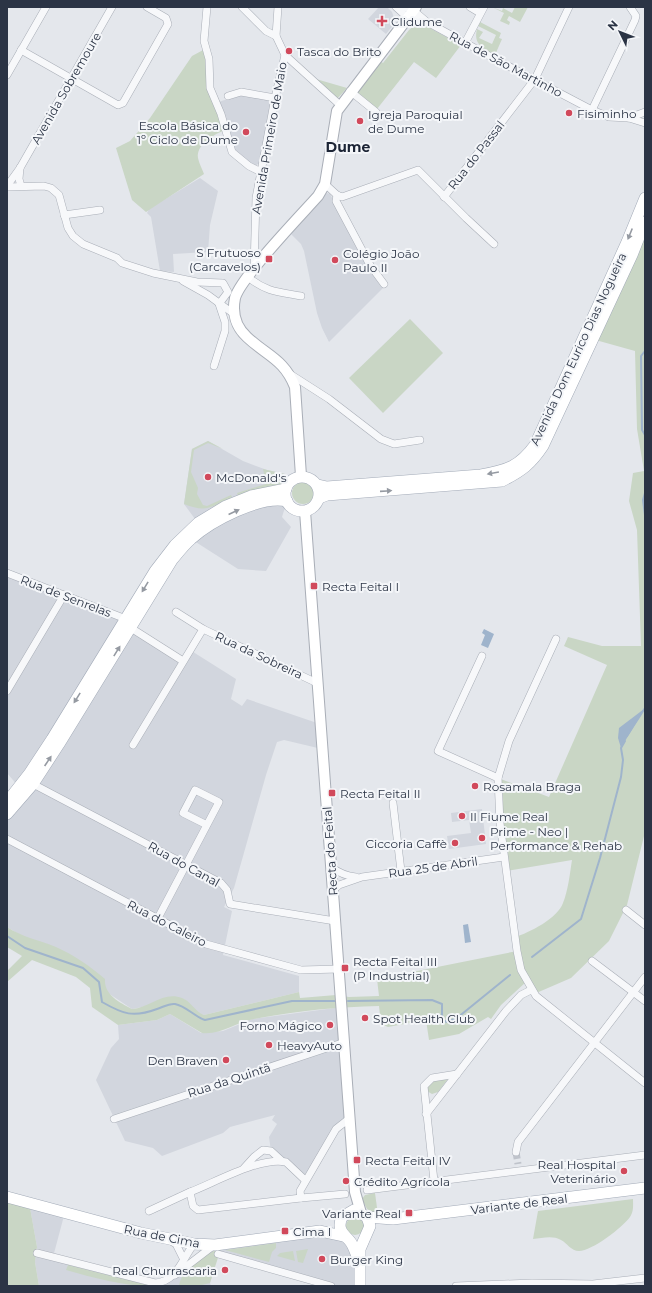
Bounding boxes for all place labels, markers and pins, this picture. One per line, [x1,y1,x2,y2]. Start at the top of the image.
place label: Clidume [391,14,442,29]
marker: Clidume [376,15,388,27]
place label: Tasca do Brito [297,44,381,59]
marker: Tasca do Brito [284,46,294,56]
place label: Fisiminho [577,106,637,121]
place label: Igreja Paroquial de Dume [368,107,463,136]
marker: Fisiminho [564,108,574,118]
marker: Igreja Paroquial de Dume [355,116,365,126]
place label: Escola Básica do 1º Ciclo de Dume [137,118,238,147]
marker: Escola Básica do 1º Ciclo de Dume [241,127,251,137]
place label: S Frutuoso (Carcavelos) [189,245,261,274]
place label: Colégio João Paulo II [343,246,419,275]
marker: S Frutuoso (Carcavelos) [264,254,274,264]
marker: Colégio João Paulo II [330,255,340,265]
place label: McDonald's [216,470,287,485]
marker: McDonald's [203,472,213,482]
place label: Recta Feital I [322,579,399,594]
marker: Recta Feital I [309,581,319,591]
place label: Rosamala Braga [483,779,581,794]
marker: Rosamala Braga [470,781,480,791]
place label: Recta Feital II [340,786,421,801]
marker: Recta Feital II [327,788,337,798]
place label: Il Fiume Real [470,809,548,824]
marker: Il Fiume Real [457,811,467,821]
place label: Prime - Neo | Performance & Rehab [490,824,622,853]
marker: Prime - Neo | Performance & Rehab [477,833,487,843]
place label: Ciccoria Caffè [365,836,447,851]
marker: Ciccoria Caffè [450,838,460,848]
place label: Recta Feital III (P Industrial) [353,954,437,983]
marker: Recta Feital III (P Industrial) [340,963,350,973]
place label: Spot Health Club [373,1011,475,1026]
marker: Spot Health Club [360,1013,370,1023]
place label: Forno Mágico [239,1018,322,1033]
marker: Forno Mágico [325,1020,335,1030]
place label: HeavyAuto [277,1038,342,1053]
marker: HeavyAuto [264,1040,274,1050]
place label: Den Braven [148,1053,218,1068]
marker: Den Braven [221,1055,231,1065]
place label: Recta Feital IV [365,1153,451,1168]
marker: Recta Feital IV [352,1155,362,1165]
place label: Real Hospital Veterinário [537,1157,616,1186]
marker: Real Hospital Veterinário [619,1166,629,1176]
place label: Crédito Agrícola [354,1174,450,1189]
marker: Crédito Agrícola [341,1176,351,1186]
place label: Variante Real [322,1206,401,1221]
marker: Variante Real [404,1208,414,1218]
place label: Cima I [293,1224,331,1239]
marker: Cima I [280,1226,290,1236]
place label: Burger King [330,1252,403,1267]
marker: Burger King [317,1254,327,1264]
place label: Real Churrascaria [112,1263,217,1278]
marker: Real Churrascaria [220,1265,230,1275]

